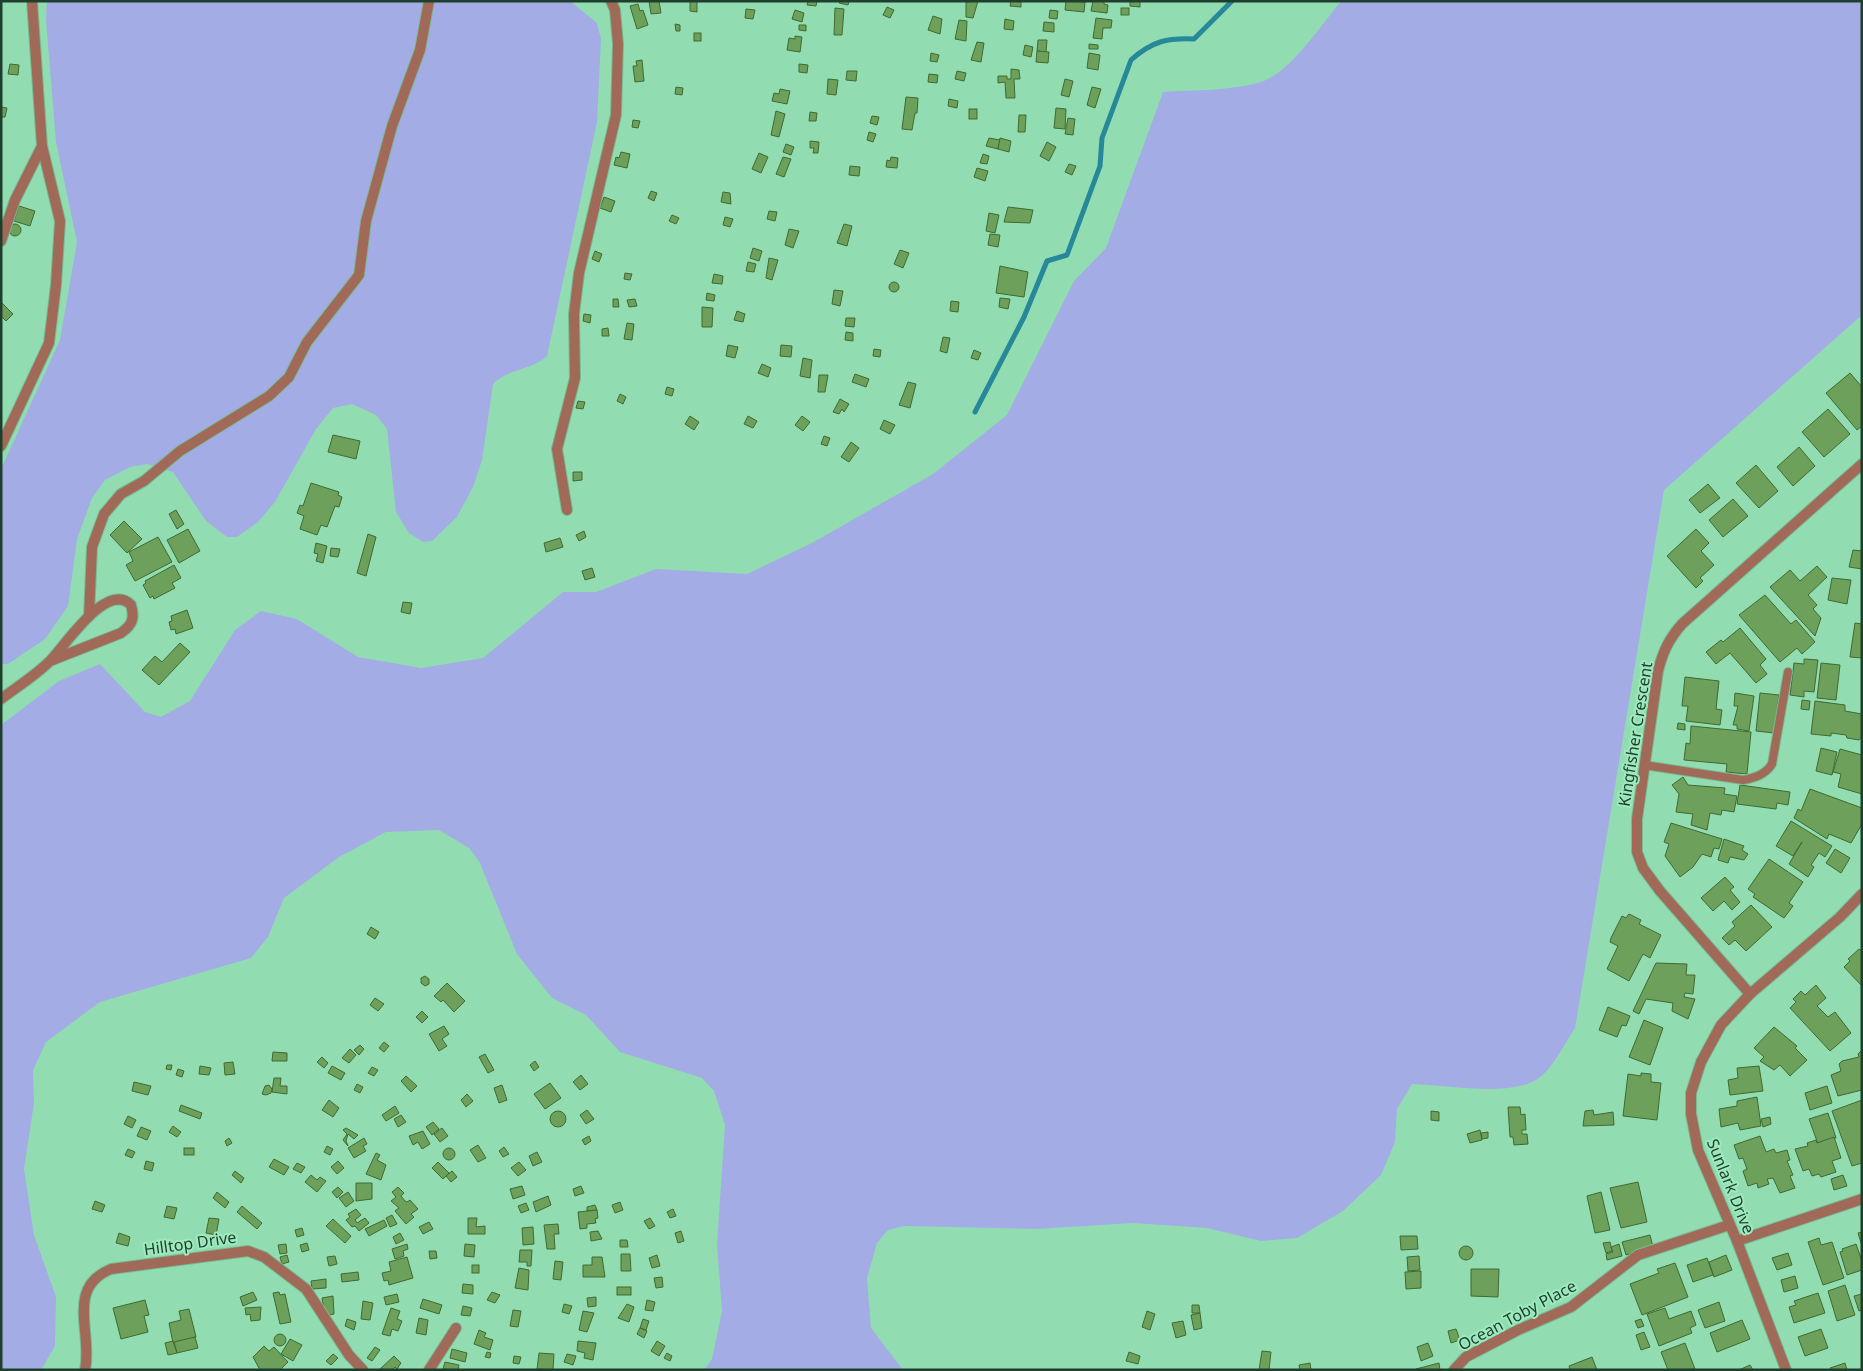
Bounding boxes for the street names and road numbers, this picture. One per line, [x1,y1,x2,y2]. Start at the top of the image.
street label: Kingfisher Crescent [1613,660,1657,808]
street label: Sunlark Drive [1702,1135,1760,1237]
street label: Hilltop Drive [142,1226,238,1260]
street label: Ocean Toby Place [1454,1275,1580,1355]

